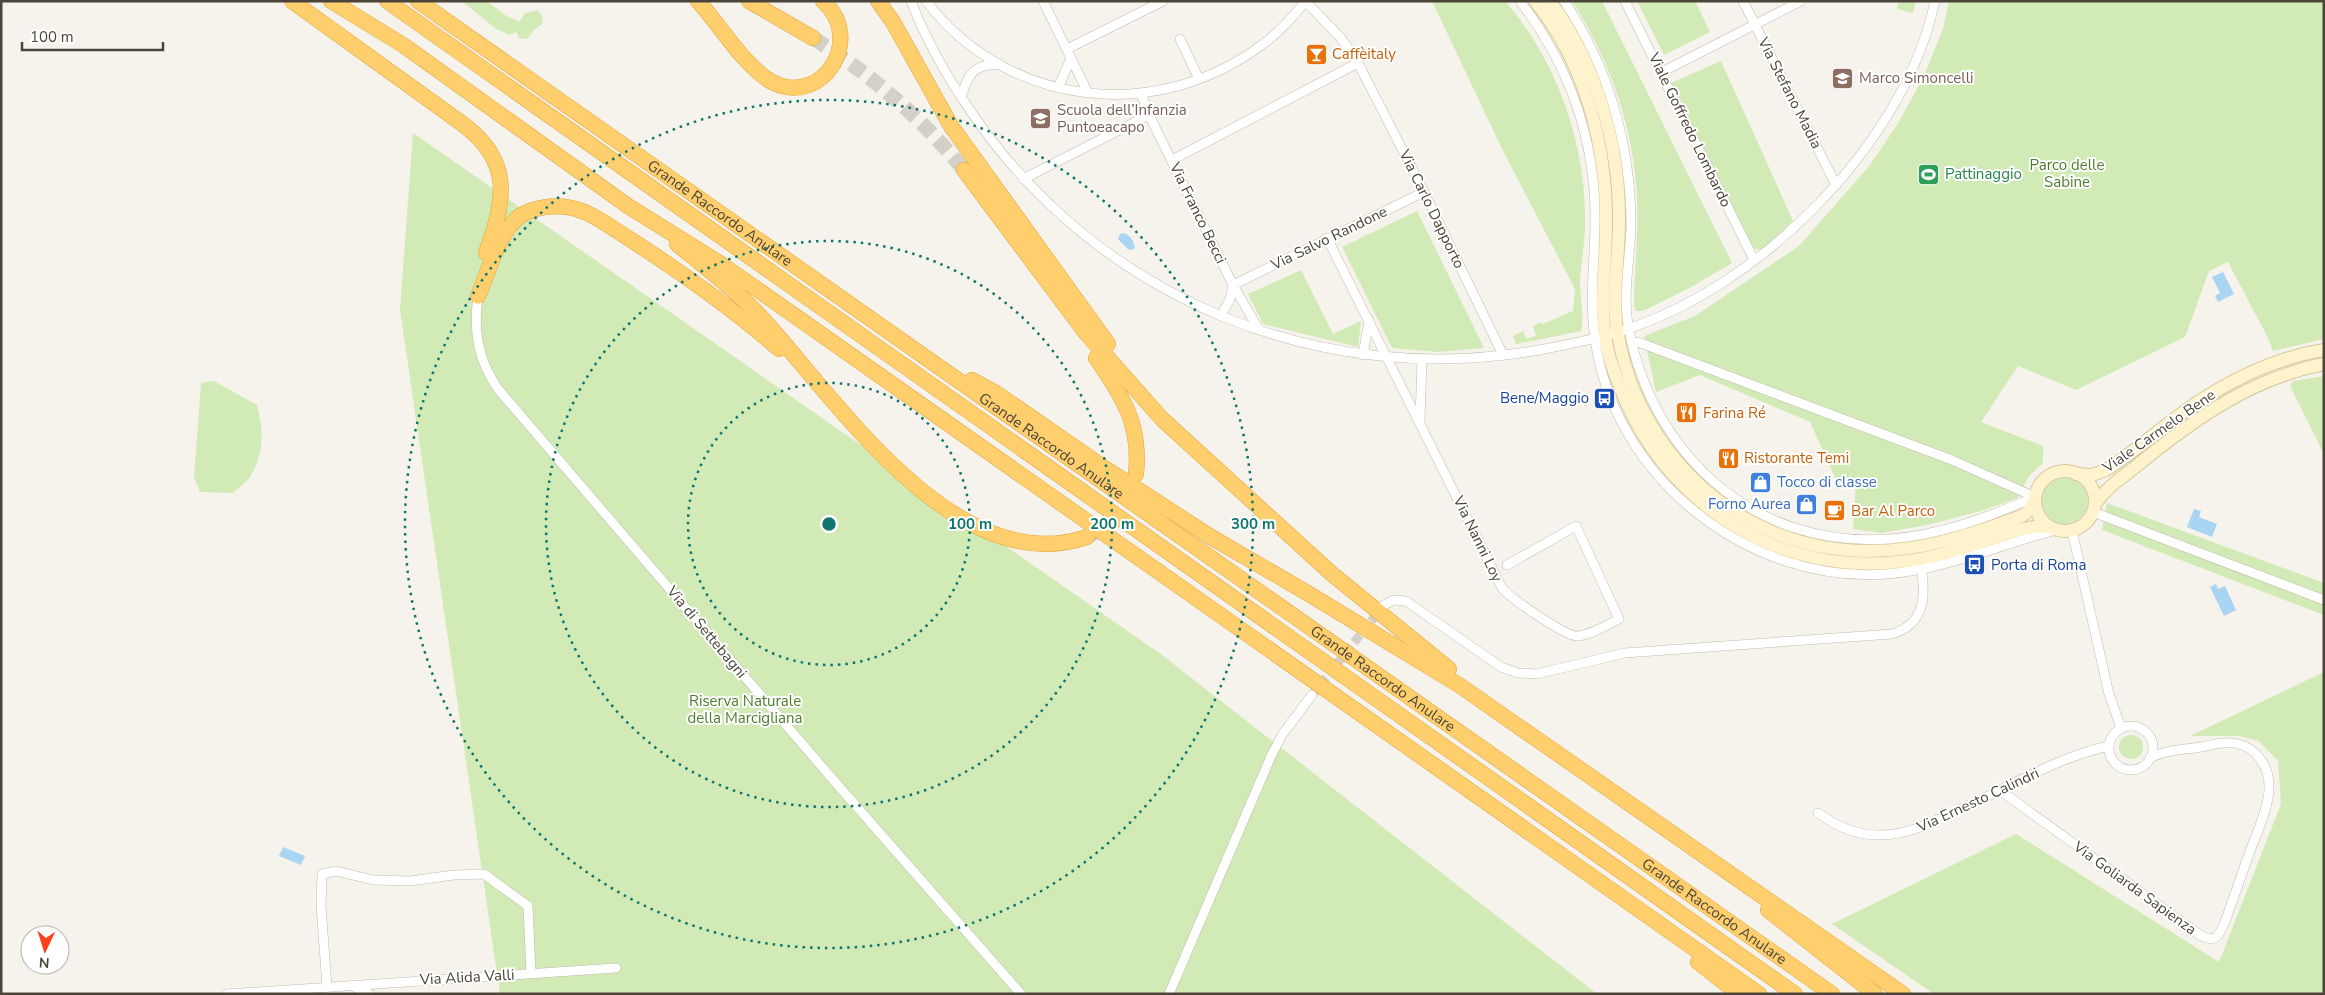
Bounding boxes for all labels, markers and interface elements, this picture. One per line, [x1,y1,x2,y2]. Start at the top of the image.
scale bar [22,20,164,52]
text: 100 m [30,27,74,47]
street label: Via Stefano Madia [1753,33,1827,152]
bar icon: Caffèitaly [1304,42,1328,66]
place label: Caffèitaly [1332,44,1396,64]
street label: Viale Goffredo Lombardo [1643,49,1736,211]
school or university icon: Marco Simoncelli [1831,66,1855,90]
place label: Marco Simoncelli [1859,68,1974,88]
place label: Scuola dell’Infanzia Puntoeacapo [1057,100,1187,137]
school or university icon: Scuola dell’Infanzia Puntoeacapo [1029,107,1053,131]
street label: Via Carlo Dapporto [1394,145,1469,272]
street label: Grande Raccordo Anulare [643,155,797,271]
park label: Parco delle Sabine [2030,155,2104,192]
street label: Via Franco Becci [1165,158,1231,267]
sports icon: Pattinaggio [1917,162,1941,186]
place label: Pattinaggio [1945,164,2022,184]
street label: Via Salvo Randone [1267,201,1390,275]
street label: Viale Carmelo Bene [2098,385,2219,478]
bus stop icon: Bene/Maggio [1593,386,1617,410]
street label: Grande Raccordo Anulare [975,388,1128,504]
place label: Bene/Maggio [1500,388,1589,408]
restaurant icon: Farina Ré [1675,401,1699,425]
place label: Farina Ré [1703,403,1766,423]
restaurant icon: Ristorante Temi [1716,446,1740,470]
place label: Ristorante Temi [1744,448,1849,468]
shop icon: Tocco di classe [1749,470,1773,494]
place label: Tocco di classe [1777,472,1877,492]
street label: Via Nanni Loy [1448,492,1508,585]
shop icon: Forno Aurea [1795,492,1819,516]
place label: Forno Aurea [1708,494,1791,514]
cafe icon: Bar Al Parco [1823,499,1847,523]
place label: Bar Al Parco [1851,501,1935,521]
text: 100 m [948,514,992,534]
text: 200 m [1090,514,1134,534]
text: 300 m [1231,514,1275,534]
centre of rings [820,515,838,533]
bus stop icon: Porta di Roma [1963,553,1987,577]
place label: Porta di Roma [1991,555,2086,575]
street label: Via di Settebagni [662,581,751,682]
street label: Grande Raccordo Anulare [1306,621,1459,736]
park label: Riserva Naturale della Marcigliana [687,691,803,728]
street label: Via Ernesto Calindri [1913,763,2042,838]
street label: Via Goliarda Sapienza [2069,836,2200,939]
street label: Grande Raccordo Anulare [1638,853,1791,969]
north arrow [20,925,70,975]
text: N [38,953,50,972]
street label: Via Alida Valli [418,965,515,990]

